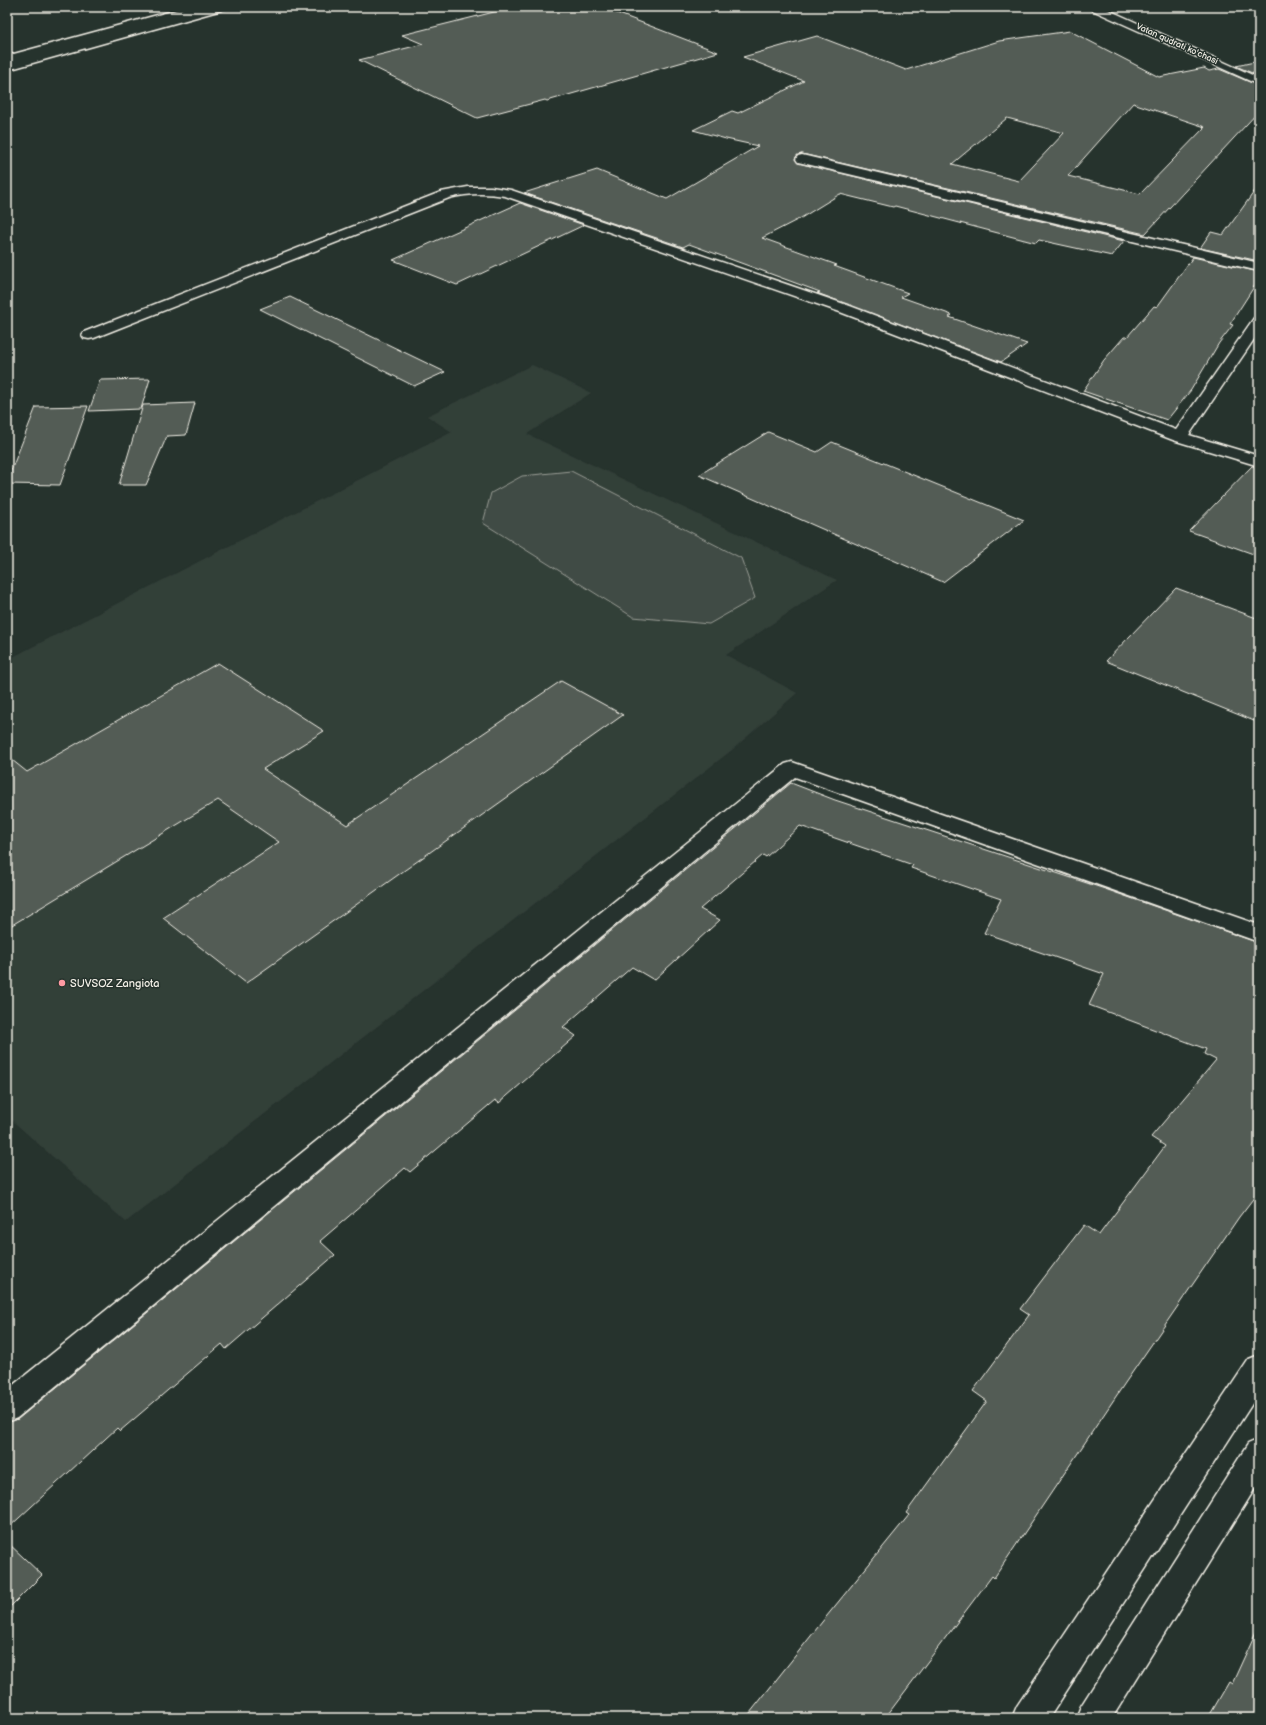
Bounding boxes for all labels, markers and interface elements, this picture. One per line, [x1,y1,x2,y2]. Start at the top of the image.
street label: Vatan qudrati ko'chasi [1134,21,1220,67]
place label: SUVSOZ Zangiota [70,977,159,990]
marker: SUVSOZ Zangiota [57,978,67,988]

